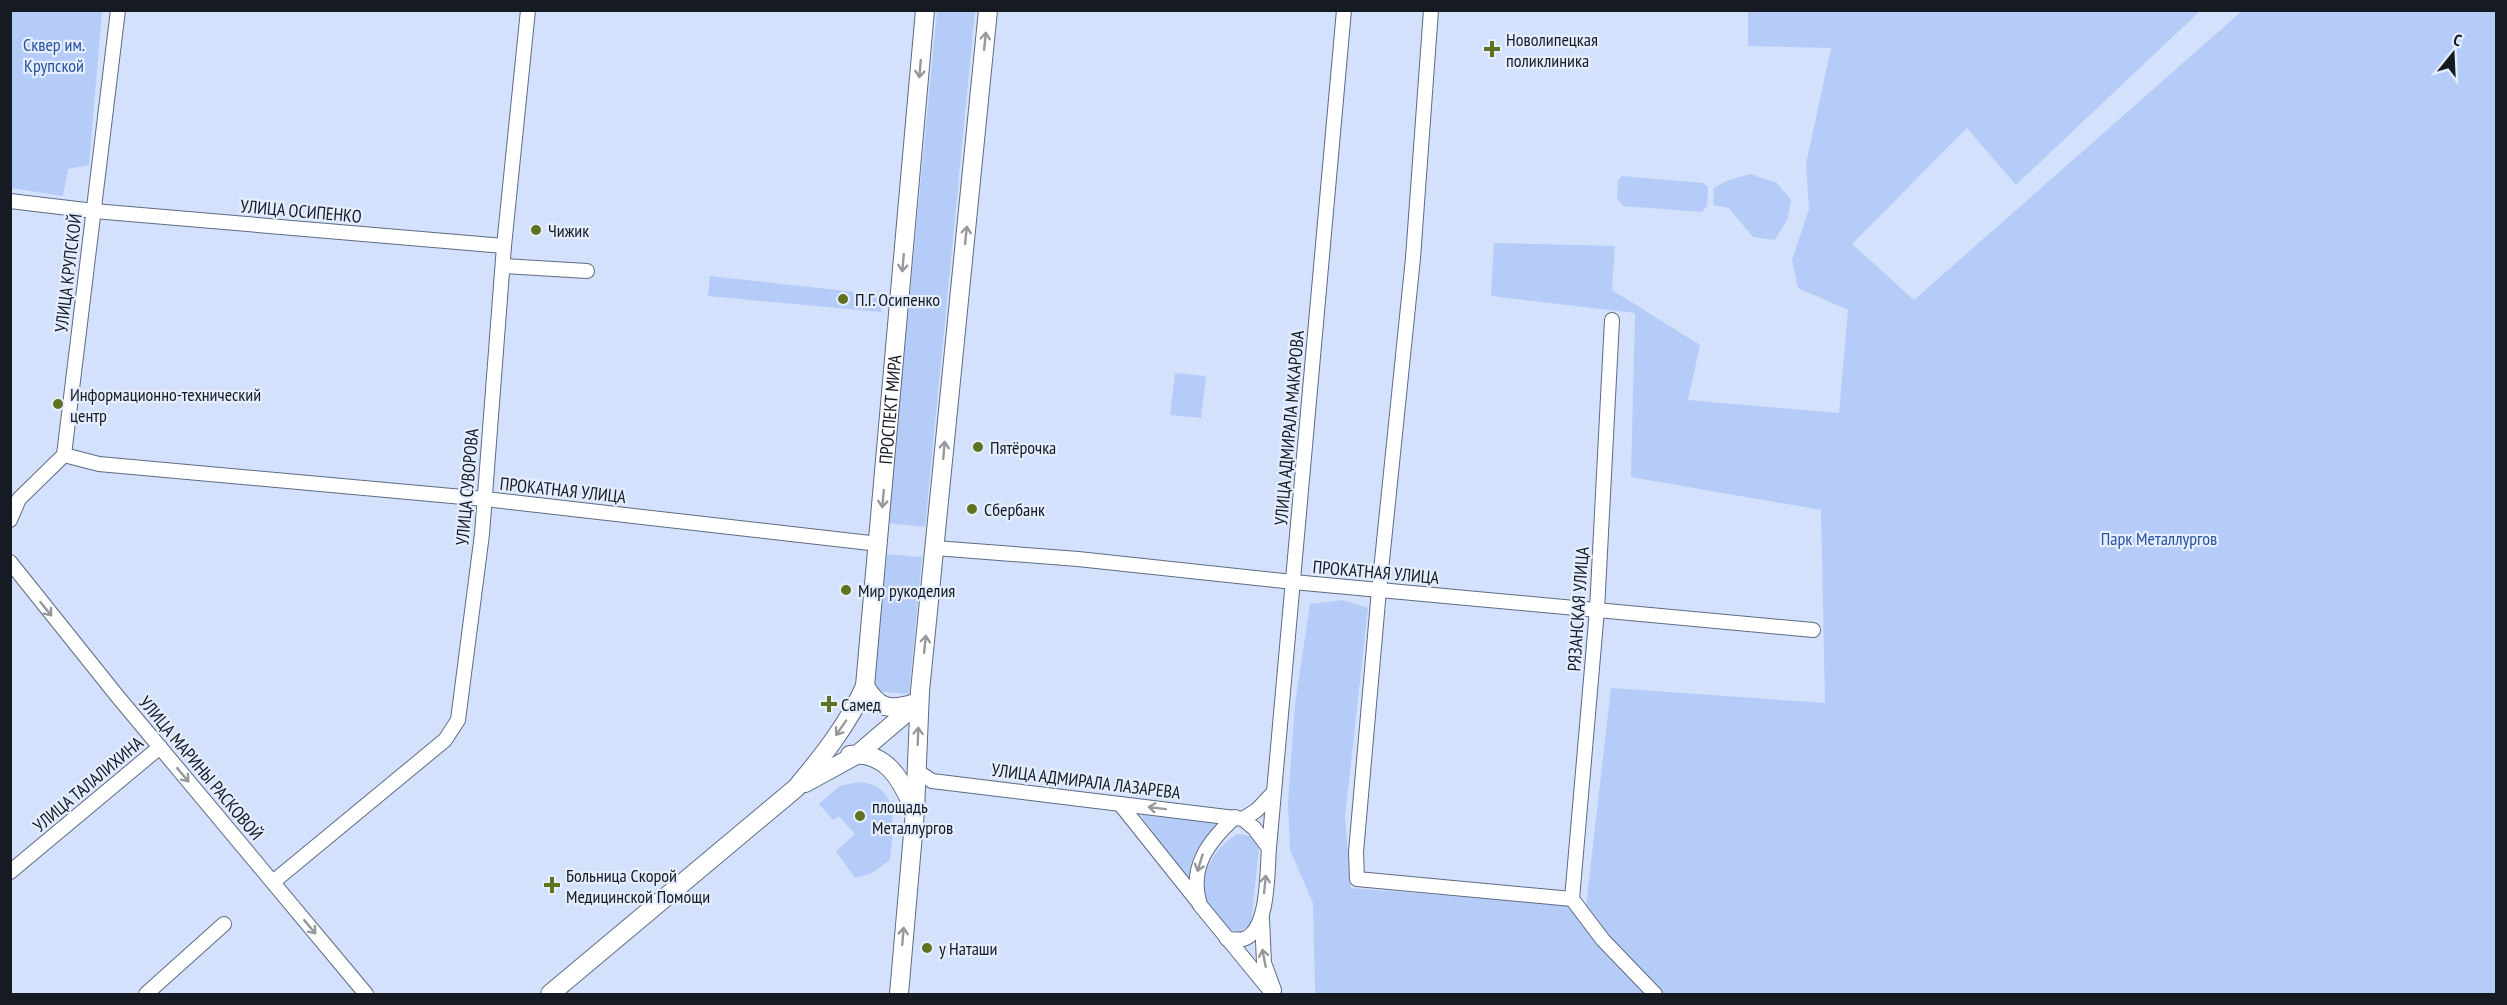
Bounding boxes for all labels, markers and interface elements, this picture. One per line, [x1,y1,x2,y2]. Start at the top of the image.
north arrow [2423,24,2483,84]
place label: Новолипецкая поликлиника [1506,28,1598,72]
text: С [2451,29,2465,51]
one-way arrow [980,31,991,51]
park label: Сквер им. Крупской [23,33,85,77]
marker: Новолипецкая поликлиника [1483,40,1501,58]
one-way arrow [914,58,925,78]
street label: УЛИЦА ОСИПЕНКО [239,194,363,228]
street label: УЛИЦА КРУПСКОЙ [49,212,87,334]
place label: Чижик [548,219,589,242]
marker: Чижик [529,223,543,237]
one-way arrow [961,225,972,245]
one-way arrow [897,253,908,272]
place label: П.Г. Осипенко [855,288,940,311]
marker: П.Г. Осипенко [836,292,850,306]
street label: УЛИЦА АДМИРАЛА МАКАРОВА [1269,329,1309,527]
street label: ПРОСПЕКТ МИРА [873,353,906,465]
place label: Информационно-технический центр [70,383,261,427]
marker: Информационно-технический центр [51,397,65,411]
street label: УЛИЦА СУВОРОВА [450,427,484,546]
place label: Пятёрочка [990,436,1056,459]
one-way arrow [939,440,950,460]
marker: Пятёрочка [971,440,985,454]
street label: ПРОКАТНАЯ УЛИЦА [499,472,628,508]
one-way arrow [877,489,888,509]
place label: Сбербанк [984,498,1045,521]
marker: Сбербанк [965,502,979,516]
park label: Парк Металлургов [2101,527,2217,550]
street label: РЯЗАНСКАЯ УЛИЦА [1562,545,1594,672]
street label: ПРОКАТНАЯ УЛИЦА [1312,555,1441,589]
place label: Мир рукоделия [858,579,955,602]
marker: Мир рукоделия [839,583,853,597]
one-way arrow [39,600,52,616]
one-way arrow [920,634,931,654]
street label: УЛИЦА МАРИНЫ РАСКОВОЙ [134,691,268,845]
place label: Самед [841,693,881,716]
marker: Самед [822,697,836,711]
one-way arrow [835,720,847,736]
one-way arrow [913,727,924,747]
street label: УЛИЦА ТАЛАЛИХИНА [28,731,148,837]
street label: УЛИЦА АДМИРАЛА ЛАЗАРЕВА [990,758,1182,804]
one-way arrow [177,767,190,783]
place label: площадь Металлургов [872,795,953,839]
one-way arrow [1147,802,1167,813]
marker: площадь Металлургов [853,809,867,823]
one-way arrow [1194,853,1205,872]
place label: Больница Скорой Медицинской Помощи [566,864,710,908]
one-way arrow [1260,875,1271,895]
marker: Больница Скорой Медицинской Помощи [543,876,561,894]
one-way arrow [303,919,317,934]
one-way arrow [898,927,909,947]
place label: у Наташи [939,937,997,960]
marker: у Наташи [920,941,934,955]
one-way arrow [1258,949,1269,968]

